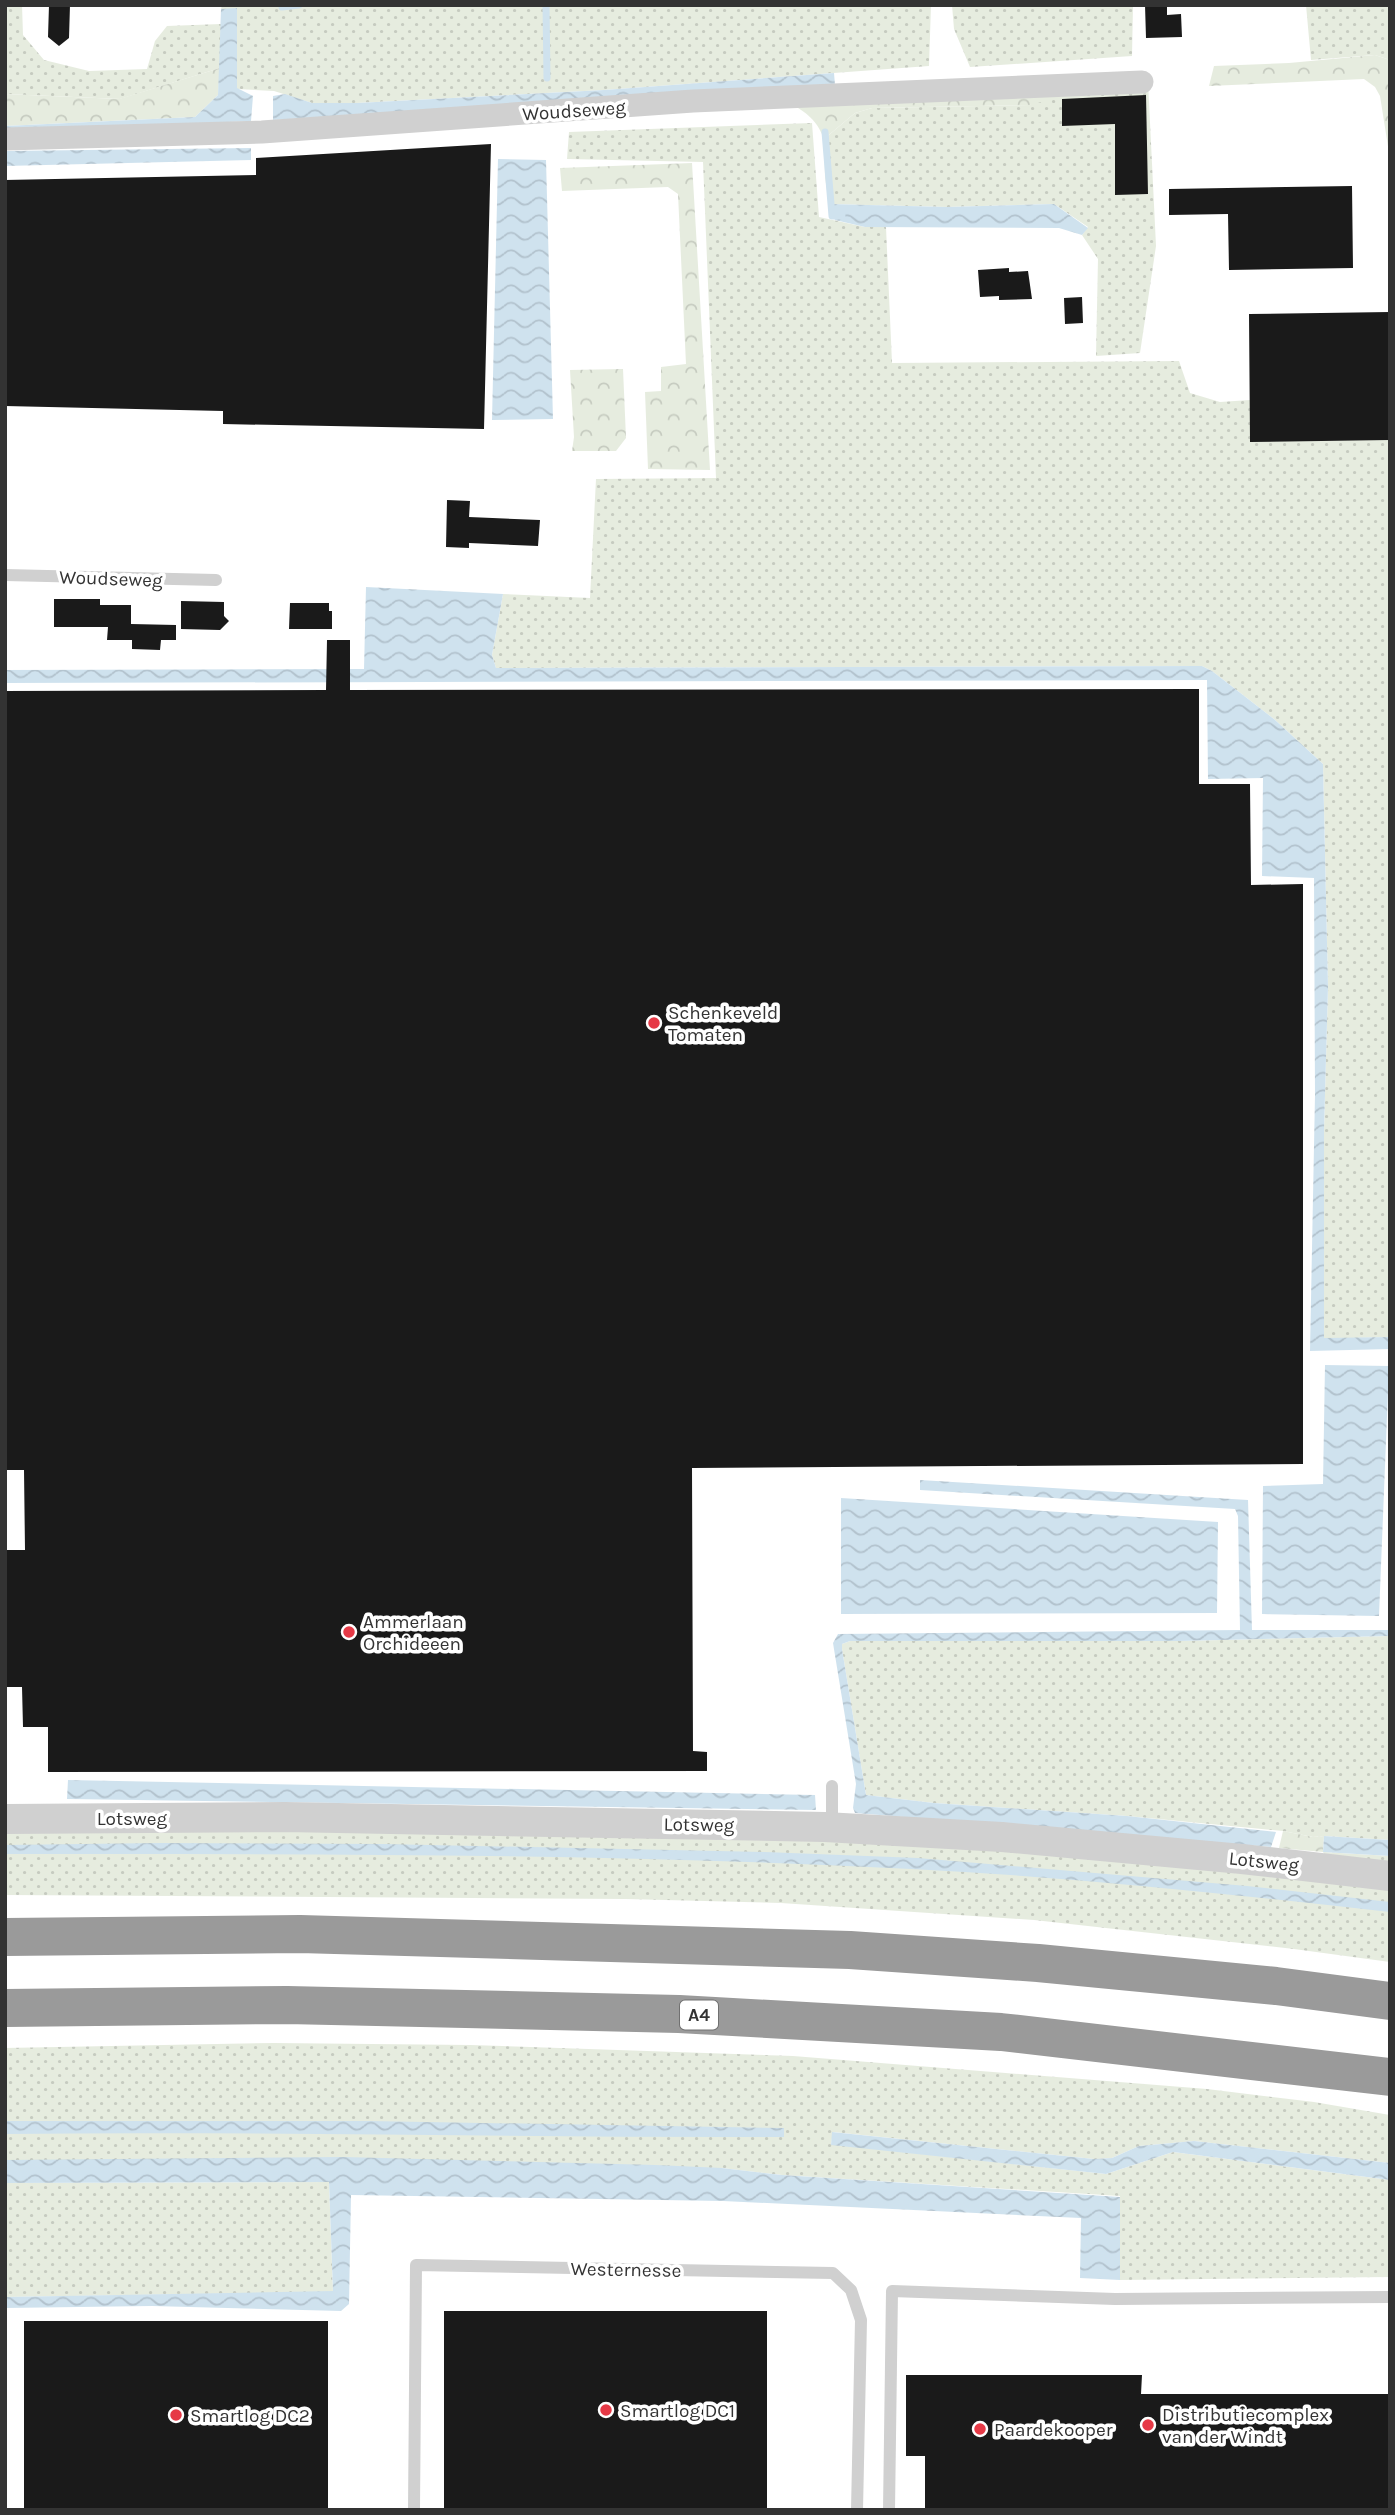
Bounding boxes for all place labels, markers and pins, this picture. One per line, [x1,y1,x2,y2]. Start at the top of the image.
place label: Schenkeveld Tomaten [668,1002,778,1046]
marker: Schenkeveld Tomaten [646,1015,662,1031]
place label: Ammerlaan Orchideeen [363,1611,464,1655]
marker: Ammerlaan Orchideeen [341,1624,357,1640]
place label: Smartlog DC1 [620,2400,735,2422]
marker: Smartlog DC1 [598,2402,614,2418]
place label: Distributiecomplex van der Windt [1162,2404,1329,2448]
place label: Smartlog DC2 [190,2405,310,2427]
marker: Smartlog DC2 [168,2407,184,2423]
marker: Distributiecomplex van der Windt [1140,2417,1156,2433]
place label: Paardekooper [994,2419,1113,2441]
marker: Paardekooper [972,2421,988,2437]

